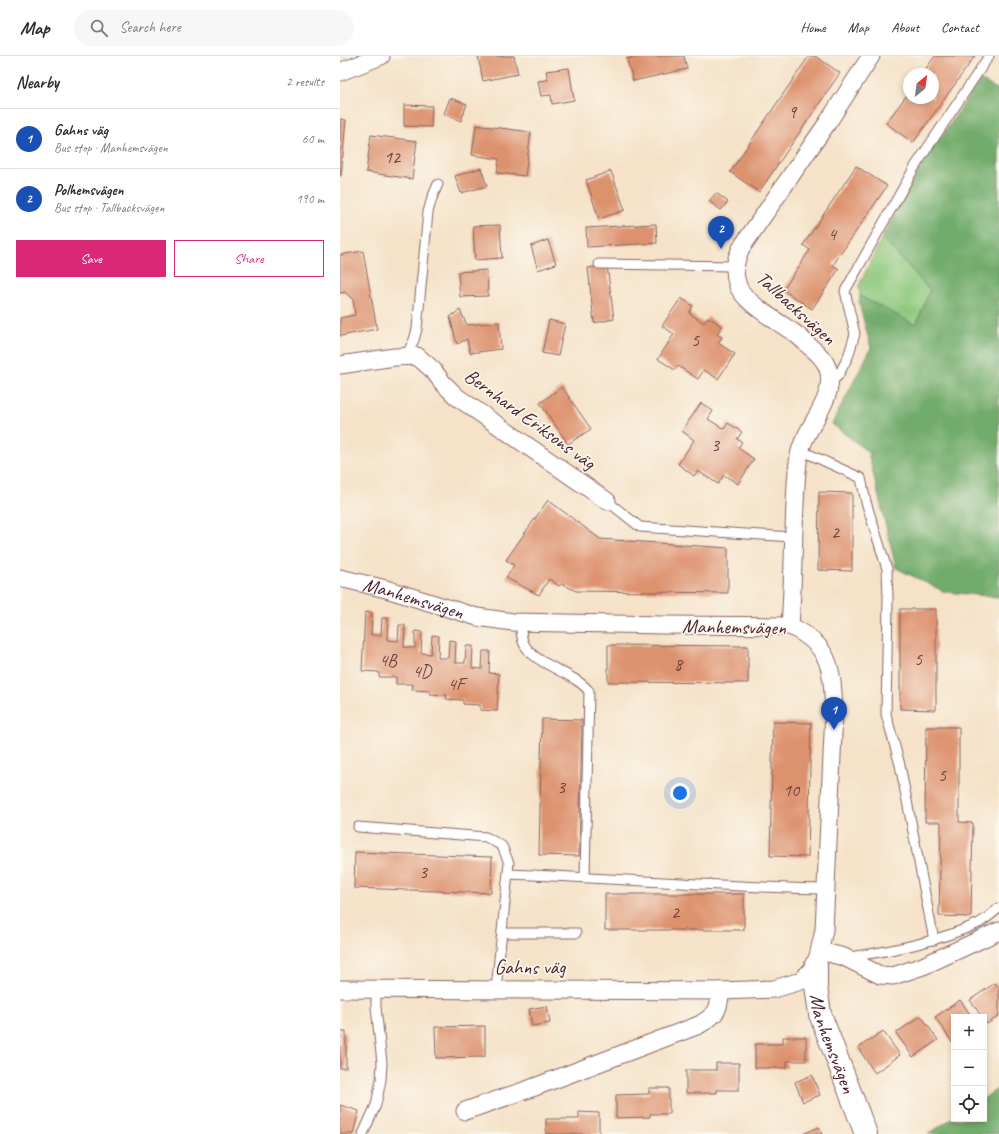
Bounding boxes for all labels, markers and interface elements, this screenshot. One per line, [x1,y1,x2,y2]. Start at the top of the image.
search box [74,10,354,46]
text: Map [20,16,50,40]
icon: search [88,17,110,39]
text: Search here [120,18,181,37]
text: Home [800,19,826,36]
text: Map [848,19,869,36]
text: About [891,19,919,36]
text: Contact [941,19,979,36]
north arrow [903,68,939,104]
text: Nearby [16,72,59,93]
text: 2 results [286,74,324,90]
house number: 9 [788,101,798,123]
text: Gahns väg [54,121,108,140]
text: 1 [26,131,32,147]
text: 60 m [302,131,324,147]
text: Bus stop · Manhemsvägen [54,140,168,156]
house number: 12 [384,146,402,168]
text: Polhemsvägen [54,181,123,200]
text: 2 [26,191,32,207]
text: 190 m [296,191,324,207]
text: Bus stop · Tallbacksvägen [54,200,164,216]
pin: 2 [708,216,734,249]
house number: 4 [828,223,838,245]
button: Save [16,240,166,277]
button: Share [174,240,324,277]
street label: Tallbacksvägen [751,266,842,351]
house number: 5 [691,329,700,351]
street label: Bernhard Eriksons väg [460,363,601,475]
house number: 3 [711,434,721,456]
house number: 2 [831,521,841,543]
street label: Manhemsvägen [361,571,468,625]
street label: Manhemsvägen [682,614,787,640]
house number: 5 [914,648,923,670]
house number: 4B [379,649,398,671]
house number: 8 [674,653,684,675]
house number: 4D [413,660,433,682]
house number: 4F [448,673,468,695]
pin: 1 [821,697,847,730]
house number: 5 [938,764,947,786]
house number: 3 [557,776,567,798]
house number: 10 [783,779,801,801]
your location [670,783,690,803]
house number: 3 [419,861,429,883]
house number: 2 [671,901,681,923]
street label: Gahns väg [495,955,566,980]
street label: Manhemsvägen [805,992,862,1097]
map controls [951,1014,987,1122]
button: + [951,1014,987,1050]
button: − [951,1050,987,1086]
button: locate [951,1086,987,1122]

